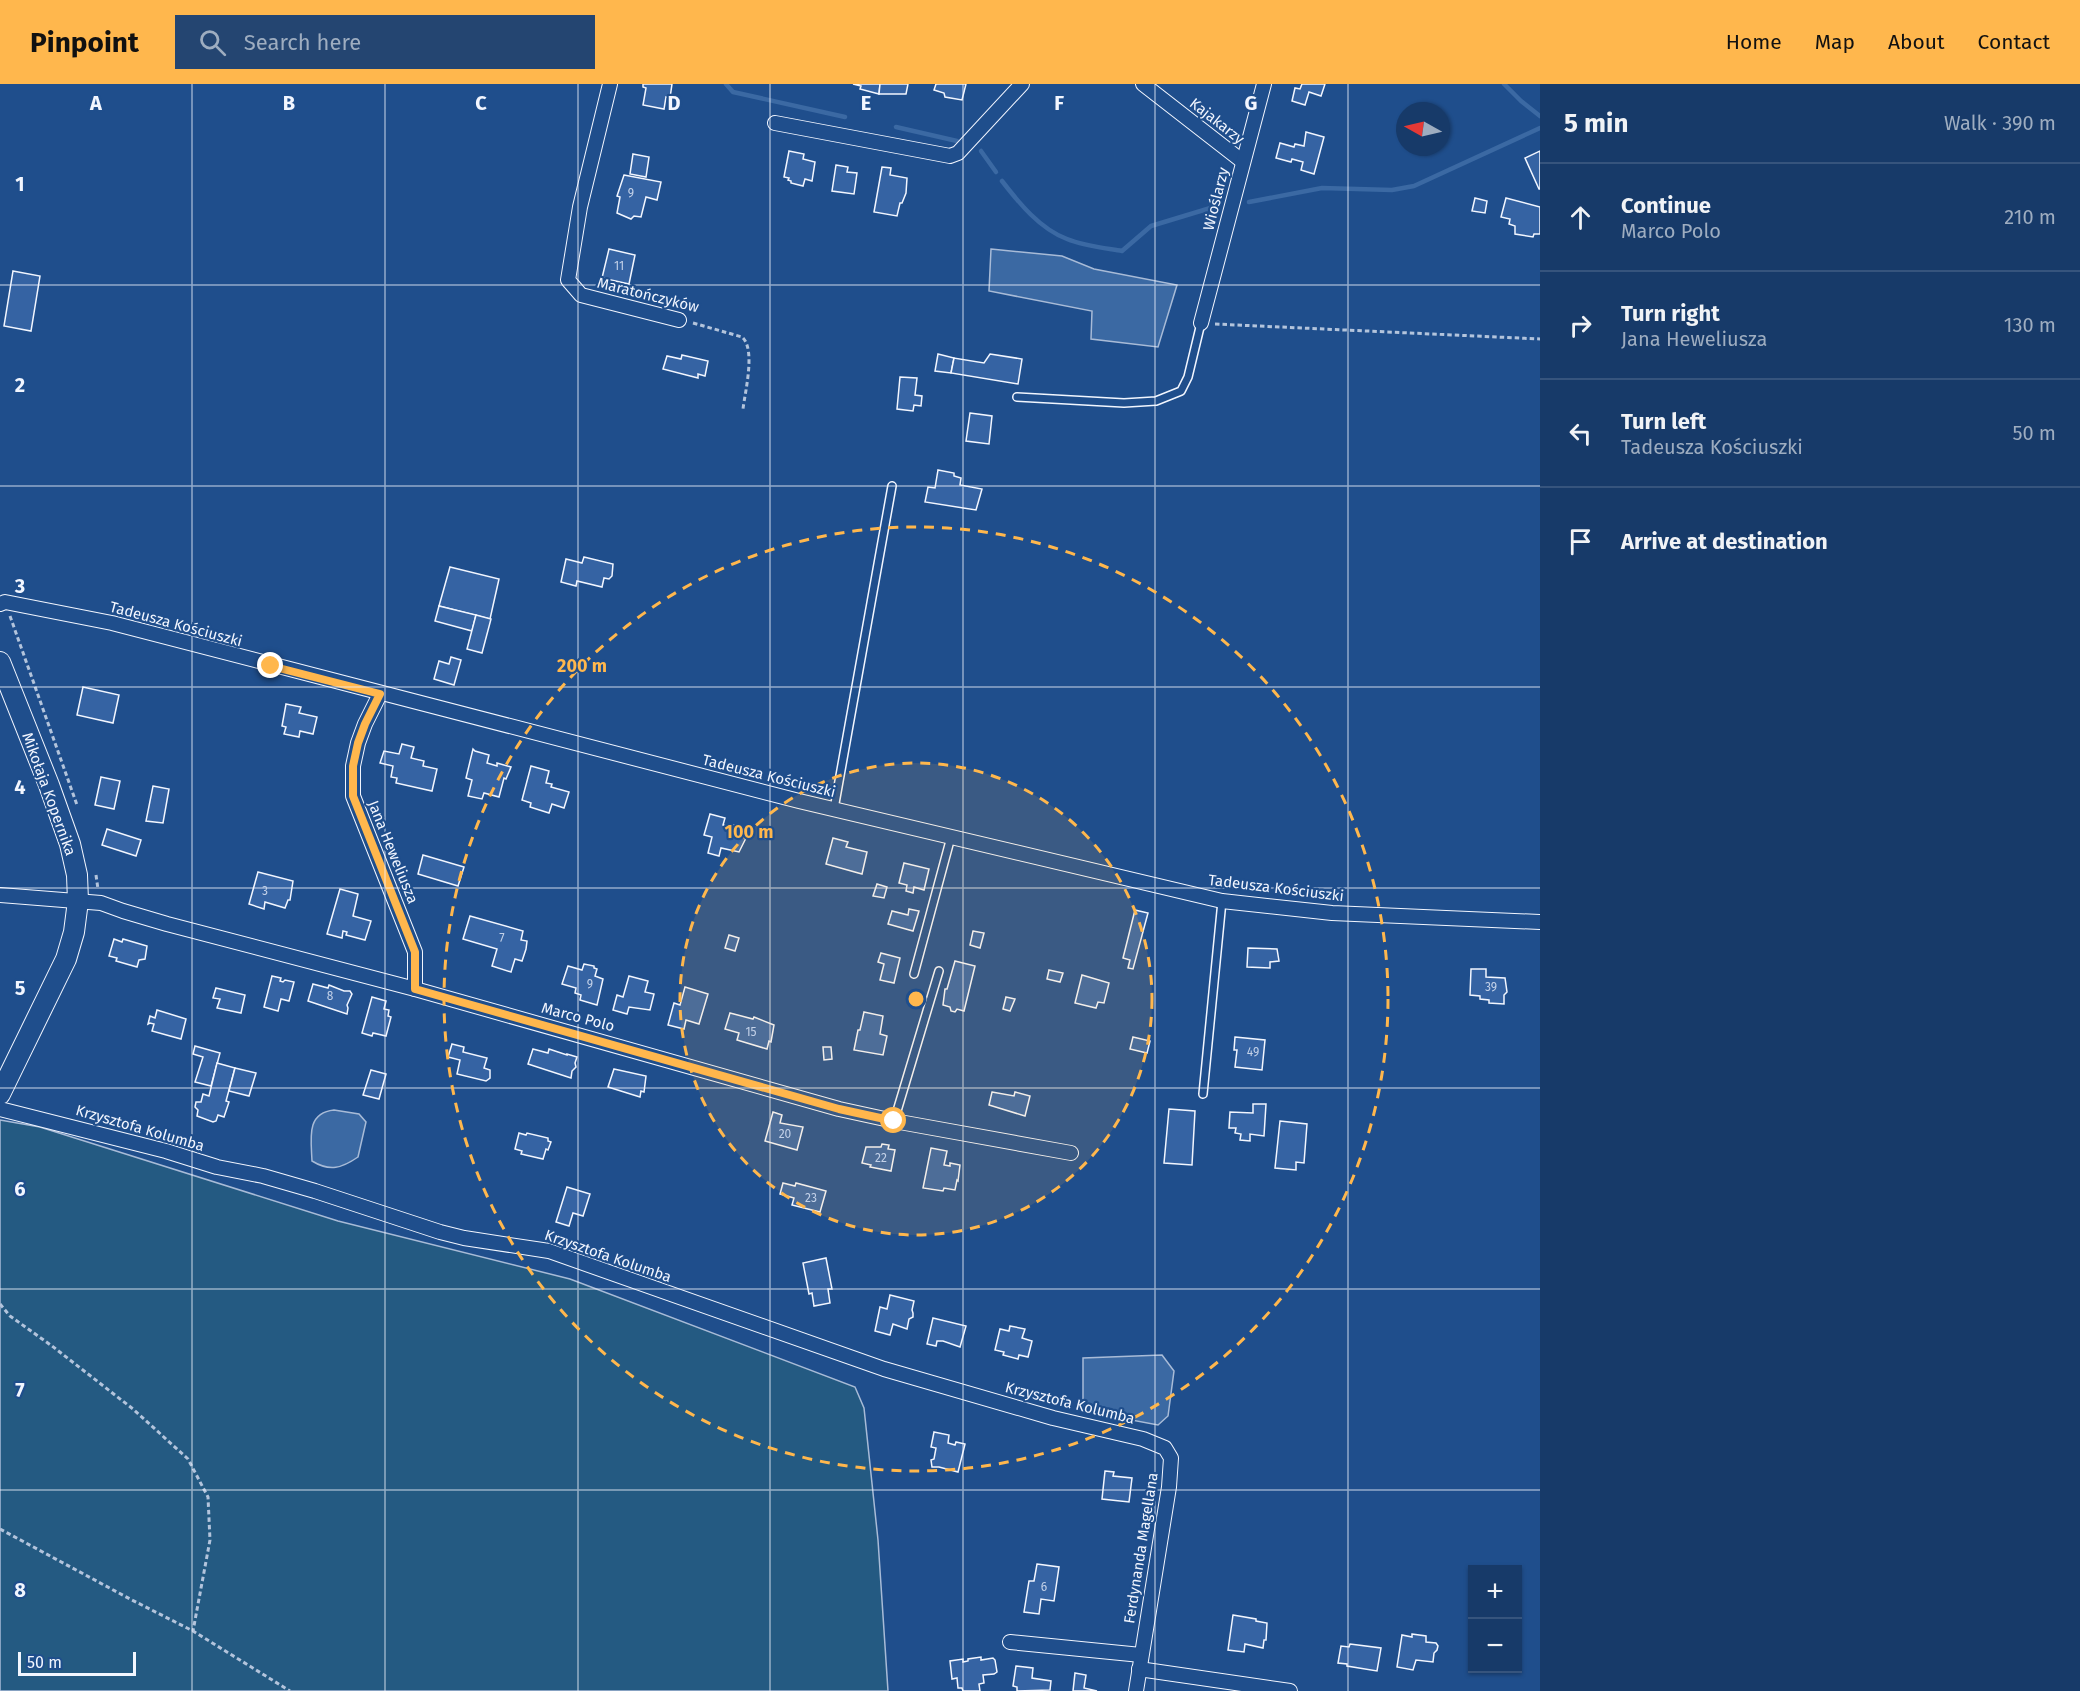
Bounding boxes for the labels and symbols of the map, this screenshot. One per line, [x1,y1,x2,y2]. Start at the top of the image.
text: A [89,91,103,115]
text: B [283,91,295,115]
text: C [475,91,487,115]
text: D [667,91,681,115]
text: E [861,91,871,115]
text: F [1054,91,1064,115]
text: G [1245,91,1257,115]
street label: Kajakarzy [1186,94,1248,148]
north arrow [1396,102,1450,156]
street label: Wioślarzy [1199,165,1233,232]
text: 1 [15,172,25,196]
house number: 9 [628,186,634,200]
house number: 11 [614,259,624,273]
street label: Maratończyków [595,274,701,316]
text: 2 [15,373,25,397]
text: 3 [14,574,25,598]
street label: Tadeusza Kościuszki [108,598,244,650]
route end [257,652,283,678]
text: 200 m [557,655,607,677]
street label: Mikołaja Kopernika [18,730,80,858]
street label: Tadeusza Kościuszki [701,751,837,801]
text: 4 [14,775,26,799]
street label: Jana Heweliusza [364,798,422,906]
text: 100 m [725,821,773,843]
street label: Tadeusza Kościuszki [1207,871,1345,905]
house number: 3 [262,884,268,898]
house number: 7 [499,931,505,945]
text: 5 [15,976,26,1000]
house number: 9 [587,977,593,991]
house number: 39 [1485,980,1497,994]
house number: 8 [327,989,334,1003]
centre of rings [906,989,926,1009]
street label: Marco Polo [540,999,616,1035]
house number: 15 [745,1025,757,1039]
house number: 49 [1247,1045,1259,1059]
street label: Krzysztofa Kolumba [74,1101,206,1155]
route start [880,1107,906,1133]
house number: 20 [779,1127,792,1141]
house number: 22 [875,1151,887,1165]
text: 6 [14,1177,26,1201]
house number: 23 [805,1191,817,1205]
street label: Krzysztofa Kolumba [542,1226,674,1286]
text: 7 [15,1378,25,1402]
street label: Krzysztofa Kolumba [1003,1378,1137,1428]
street label: Ferdynanda Magellana [1120,1471,1162,1625]
text: 8 [14,1578,26,1602]
house number: 6 [1041,1580,1047,1594]
scale bar [18,1649,136,1676]

